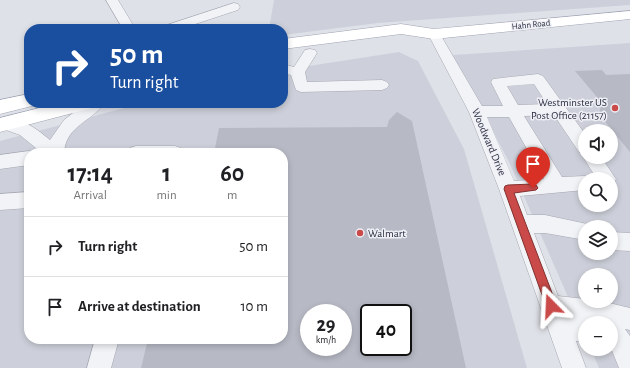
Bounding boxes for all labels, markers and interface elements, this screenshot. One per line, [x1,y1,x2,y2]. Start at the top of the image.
street label: Hahn Road [511,18,551,32]
icon: right [44,40,96,92]
text: 50 m [110,41,164,69]
text: Turn right [110,74,179,92]
place label: Westminster US Post Office (21157) [531,97,607,121]
marker: Westminster US Post Office (21157) [610,103,620,113]
street label: Woodward Drive [470,107,508,177]
map controls [578,124,618,356]
button: sound [578,124,618,164]
pin [516,147,550,188]
icon: arrive [522,153,544,175]
text: 17:14 [68,162,113,186]
text: 1 [162,162,171,186]
text: 60 [220,162,244,186]
button: search [578,172,618,212]
text: Arrival [73,189,107,202]
text: min [156,189,177,202]
text: m [227,189,238,202]
button: layers [578,220,618,260]
marker: Walmart [355,228,365,238]
place label: Walmart [368,228,406,239]
icon: right [44,236,66,258]
text: Turn right [78,239,137,254]
text: 50 m [239,239,268,254]
button: + [578,268,618,308]
position arrow [530,285,572,327]
icon: arrive [44,296,66,318]
text: Arrive at destination [78,299,201,314]
text: 10 m [240,299,268,314]
speed limit sign: 40 [360,304,412,356]
text: 29 [316,315,336,335]
button: − [578,316,618,356]
text: km/h [316,335,336,345]

